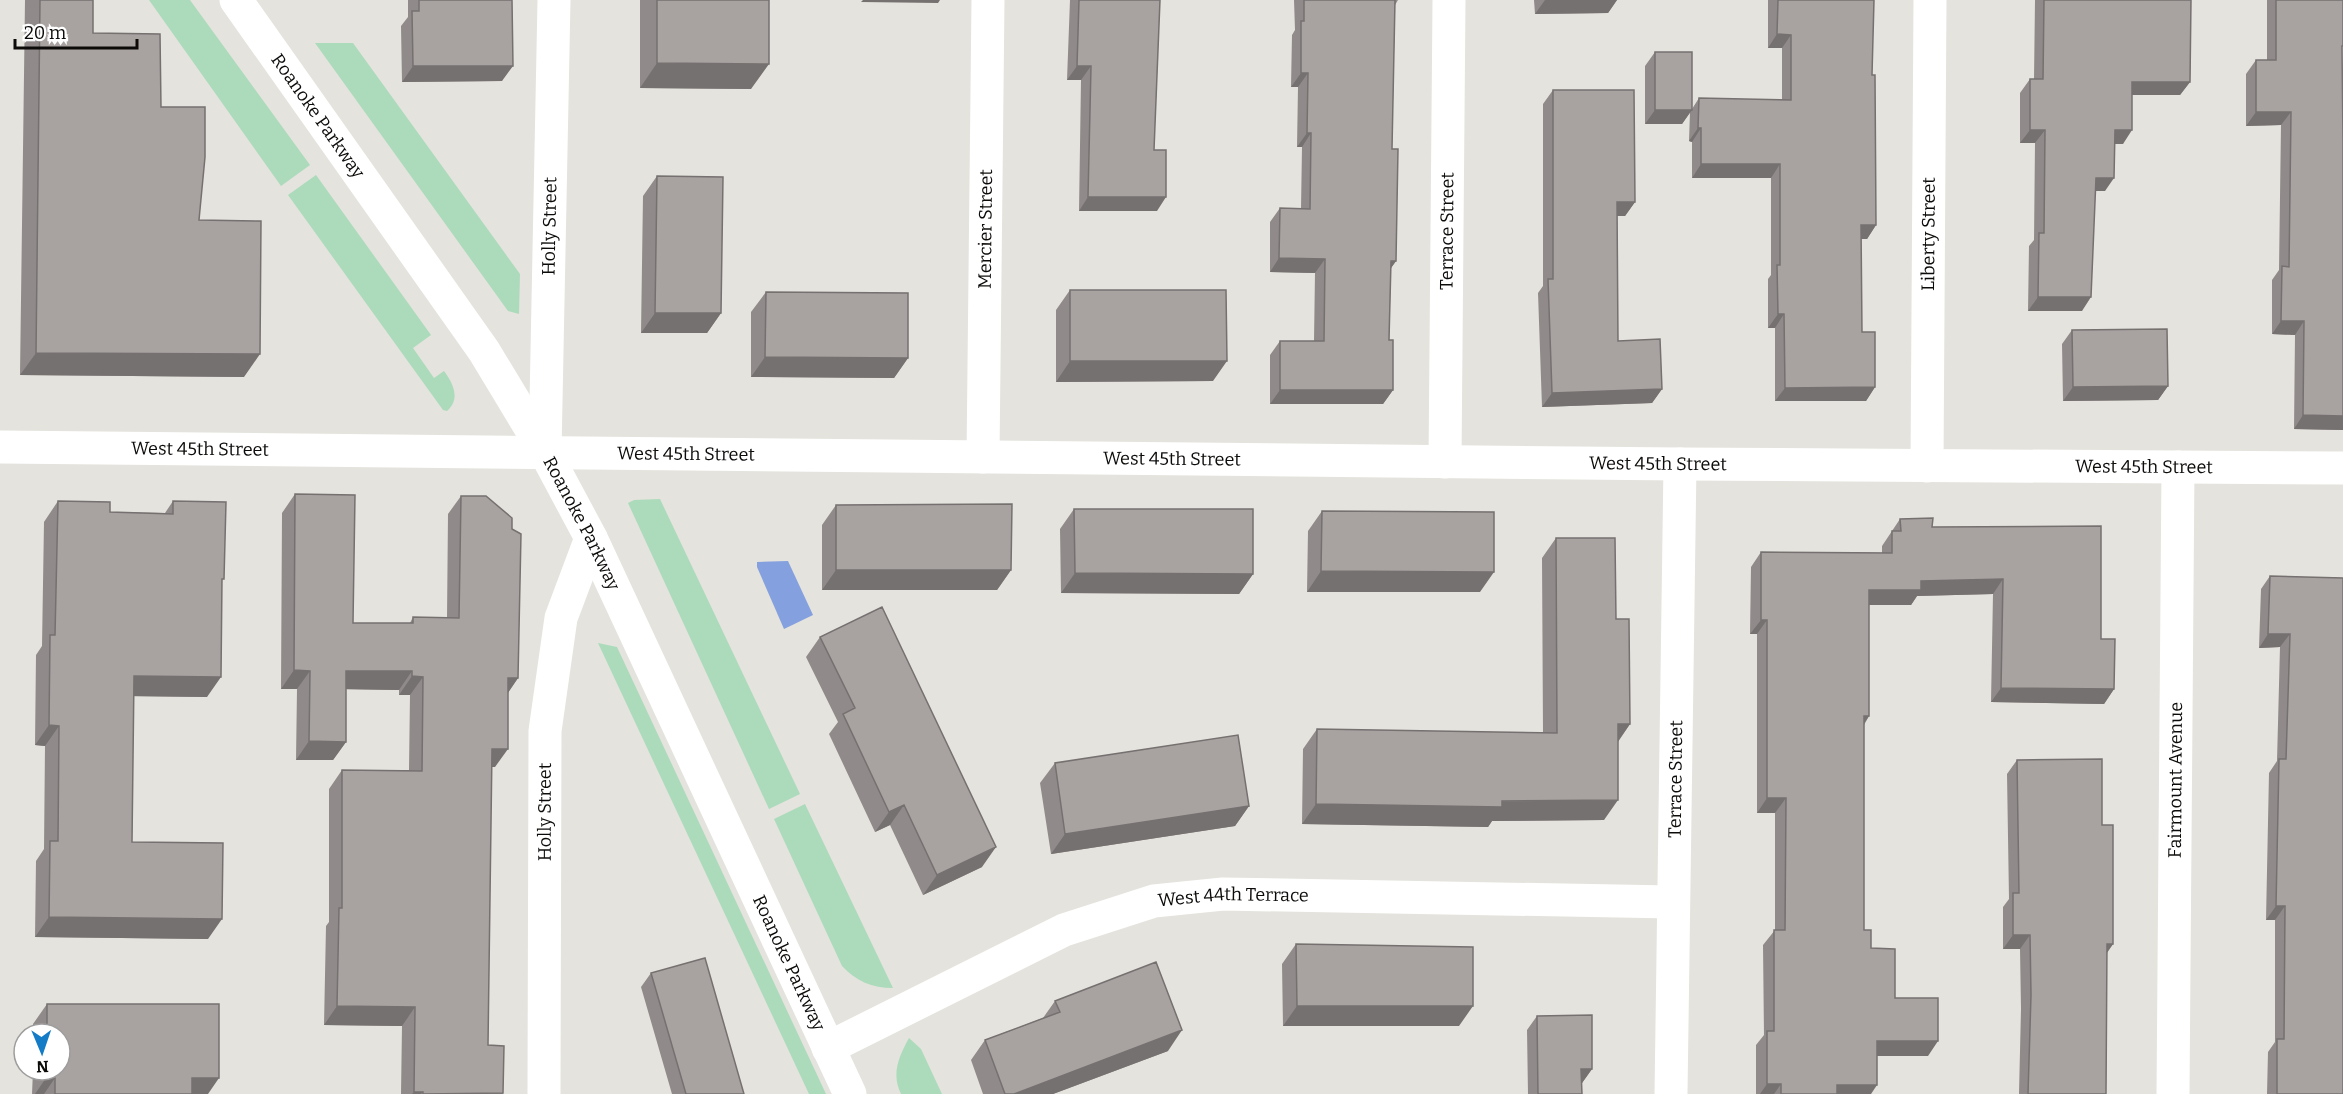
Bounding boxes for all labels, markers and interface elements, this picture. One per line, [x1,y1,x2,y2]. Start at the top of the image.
scale bar [15,12,136,50]
text: 20 m [24,22,66,44]
street label: Roanoke Parkway [267,50,370,183]
street label: Mercier Street [974,168,997,289]
street label: Terrace Street [1435,172,1459,290]
street label: Holly Street [538,176,561,276]
street label: Liberty Street [1917,177,1940,291]
street label: West 45th Street [131,437,270,461]
street label: West 45th Street [617,442,756,466]
street label: West 45th Street [1103,447,1241,471]
street label: West 45th Street [1589,452,1727,475]
street label: Roanoke Parkway [538,453,625,594]
street label: West 45th Street [2075,455,2213,478]
street label: Fairmount Avenue [2164,702,2187,858]
street label: Terrace Street [1664,720,1687,838]
street label: Holly Street [534,762,556,861]
street label: West 44th Terrace [1157,883,1309,912]
street label: Roanoke Parkway [748,892,830,1035]
north arrow [12,1022,72,1082]
text: N [36,1057,49,1076]

